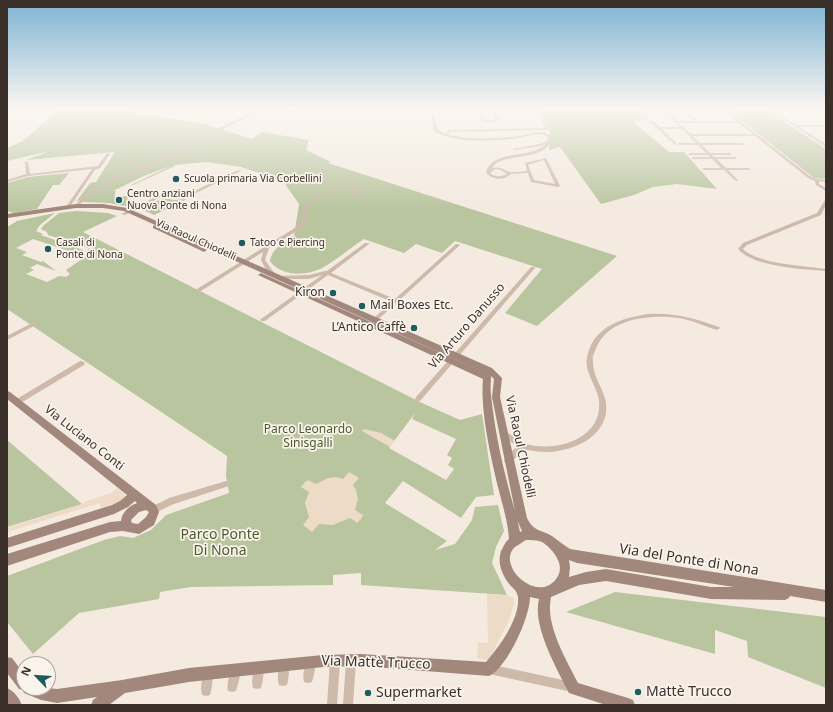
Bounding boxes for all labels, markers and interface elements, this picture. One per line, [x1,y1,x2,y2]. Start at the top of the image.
place label: Scuola primaria Via Corbellini [184,173,322,185]
marker: Scuola primaria Via Corbellini [171,174,181,184]
place label: Centro anziani Nuova Ponte di Nona [127,188,227,212]
marker: Centro anziani Nuova Ponte di Nona [114,195,124,205]
street label: Via Raoul Chiodelli [154,217,238,263]
place label: Casali di Ponte di Nona [56,237,123,260]
place label: Tatoo e Piercing [250,237,325,249]
marker: Tatoo e Piercing [237,238,247,248]
marker: Casali di Ponte di Nona [43,244,53,254]
street label: Via Arturo Danusso [426,280,508,372]
place label: Kìron [295,286,325,300]
marker: Kìron [328,288,338,298]
place label: Mail Boxes Etc. [370,299,453,313]
marker: Mail Boxes Etc. [357,301,367,311]
place label: L’Antico Caffè [331,321,406,335]
marker: L’Antico Caffè [409,323,419,333]
street label: Via Raoul Chiodelli [502,395,538,499]
street label: Via Luciano Conti [41,402,127,474]
park label: Parco Leonardo Sinisgalli [264,423,352,451]
park label: Parco Ponte Di Nona [180,527,260,560]
street label: Via del Ponte di Nona [618,541,760,579]
street label: Via Mattè Trucco [321,653,431,673]
north arrow [16,656,56,696]
text: N [17,664,34,678]
place label: Mattè Trucco [646,684,732,700]
place label: Supermarket [376,685,462,701]
marker: Mattè Trucco [633,687,643,697]
marker: Supermarket [363,688,373,698]

